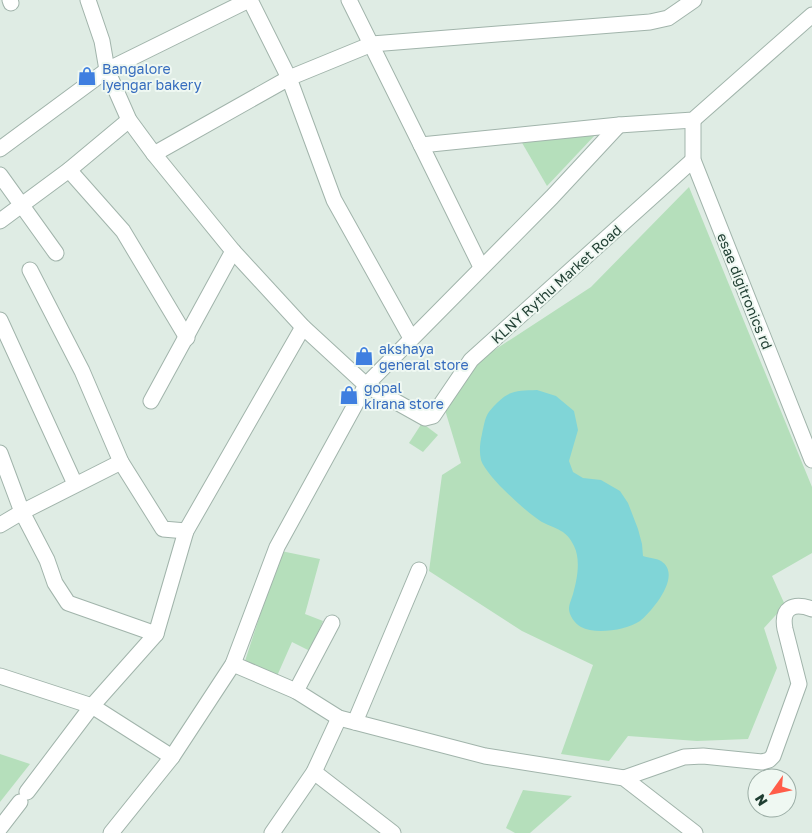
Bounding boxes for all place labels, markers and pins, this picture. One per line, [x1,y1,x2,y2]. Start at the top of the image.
place label: Bangalore iyengar bakery [102,60,202,93]
shop icon: Bangalore iyengar bakery [76,65,98,87]
place label: akshaya general store [379,340,469,373]
shop icon: akshaya general store [353,345,375,367]
place label: gopal kirana store [364,379,444,412]
shop icon: gopal kirana store [338,384,360,406]

